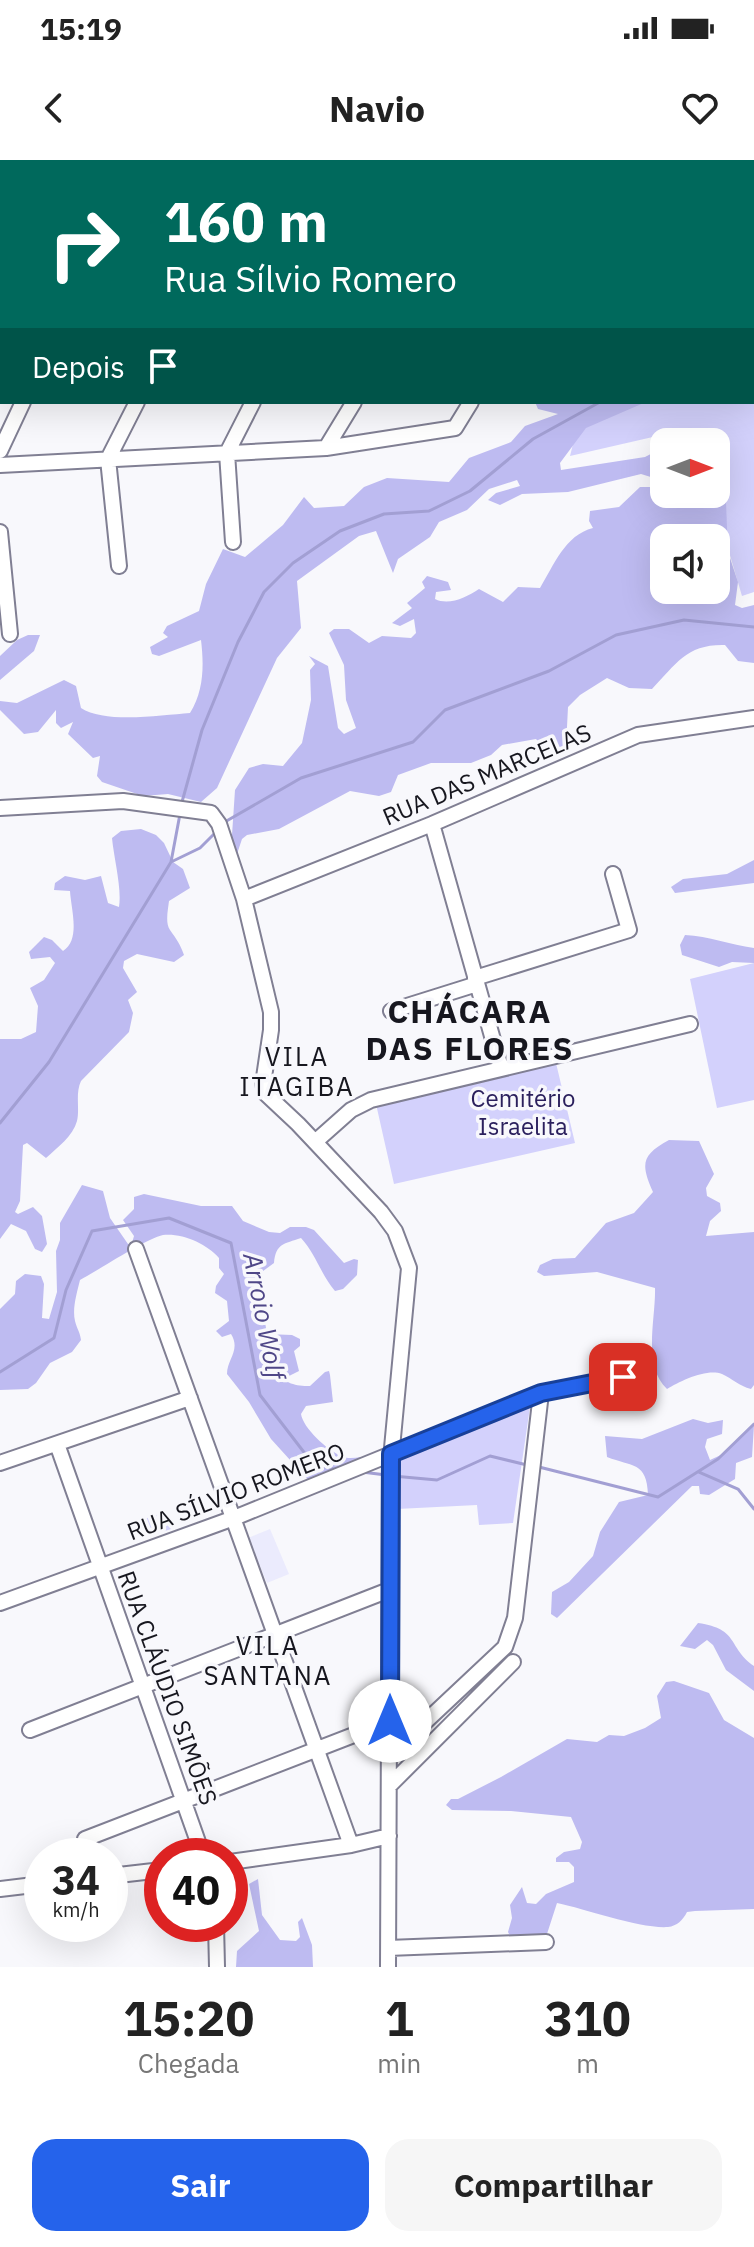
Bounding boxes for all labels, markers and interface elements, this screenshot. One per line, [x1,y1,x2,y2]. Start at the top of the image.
text: 15:19 [40,9,122,48]
text: Navio [329,85,425,132]
icon: back [32,86,76,130]
icon: heart [678,86,722,130]
text: 160 m [164,185,328,257]
icon: right [32,192,136,296]
text: Rua Sílvio Romero [164,255,457,302]
icon: arrive [141,344,185,388]
text: Depois [32,347,125,386]
north arrow [650,428,730,508]
map controls [650,428,730,604]
button: sound [650,524,730,604]
street label: RUA DAS MARCELAS [377,716,596,832]
district label: CHÁCARA DAS FLORES [366,990,574,1069]
district label: VILA ITAGIBA [239,1039,355,1103]
park label: Cemitério Israelita [471,1082,575,1142]
water label: Arroio Wolf [236,1249,294,1385]
pin [589,1343,657,1411]
icon: arrive [601,1355,645,1399]
street label: RUA SÍLVIO ROMERO [122,1435,349,1547]
street label: RUA CLÁUDIO SIMÕES [111,1566,225,1809]
district label: VILA SANTANA [203,1628,333,1692]
position arrow [348,1679,432,1763]
speed limit sign: 40 [144,1838,248,1942]
text: 34 [52,1854,100,1906]
text: km/h [52,1896,100,1923]
text: 15:20 [123,1987,254,2049]
text: 1 [385,1987,414,2049]
text: 310 [544,1987,631,2049]
text: Chegada [138,2046,240,2080]
text: min [377,2046,421,2080]
text: m [576,2046,599,2080]
button: Sair [32,2139,369,2231]
button: Compartilhar [385,2139,722,2231]

